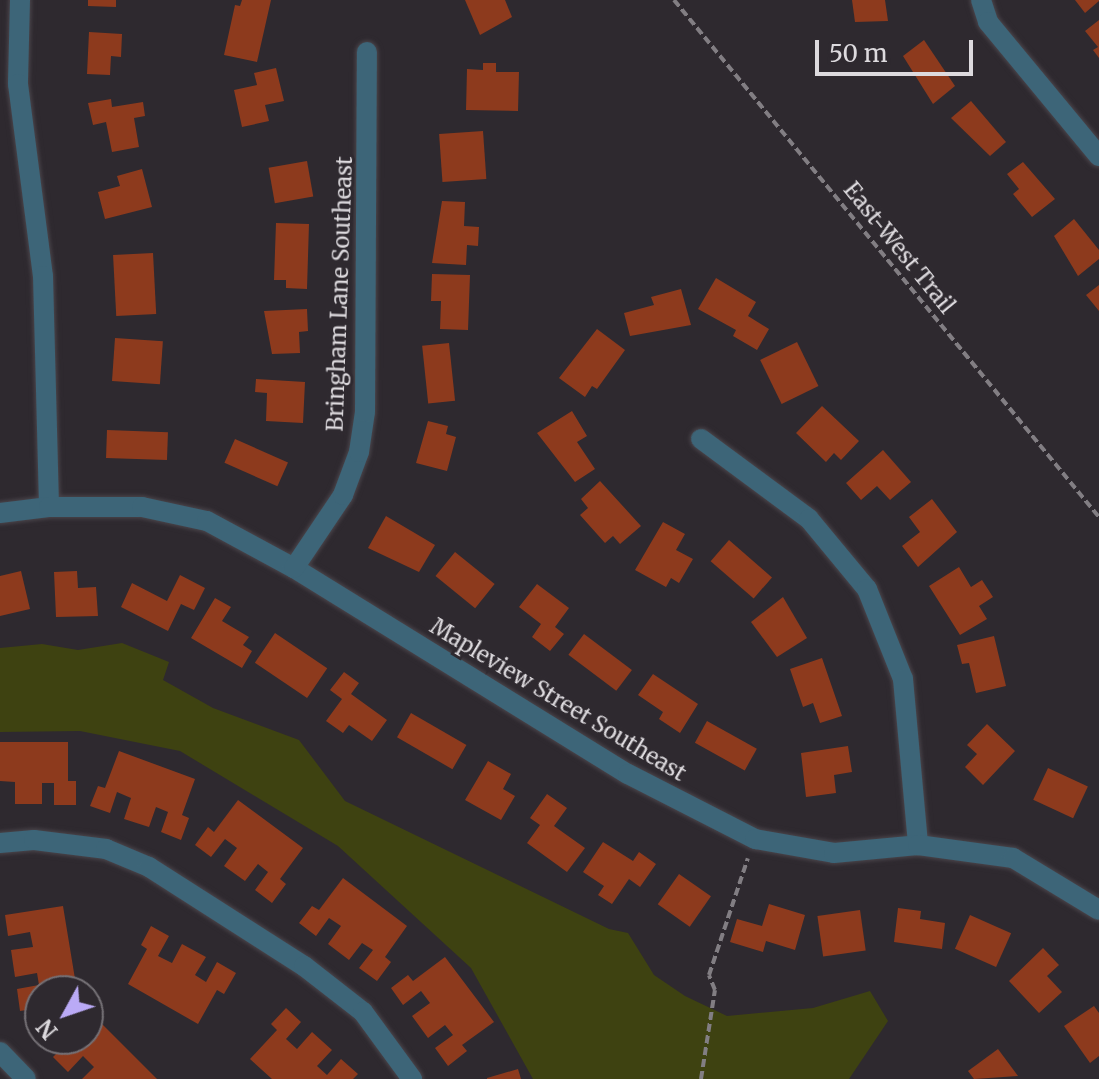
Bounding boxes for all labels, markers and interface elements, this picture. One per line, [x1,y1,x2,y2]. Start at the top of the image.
scale bar [819,24,977,74]
text: 50 m [829,38,888,69]
street label: Bringham Lane Southeast [322,156,358,432]
street label: East-West Trail [838,177,960,319]
street label: Mapleview Street Southeast [425,613,691,787]
north arrow [24,975,104,1055]
text: N [31,1013,63,1045]

